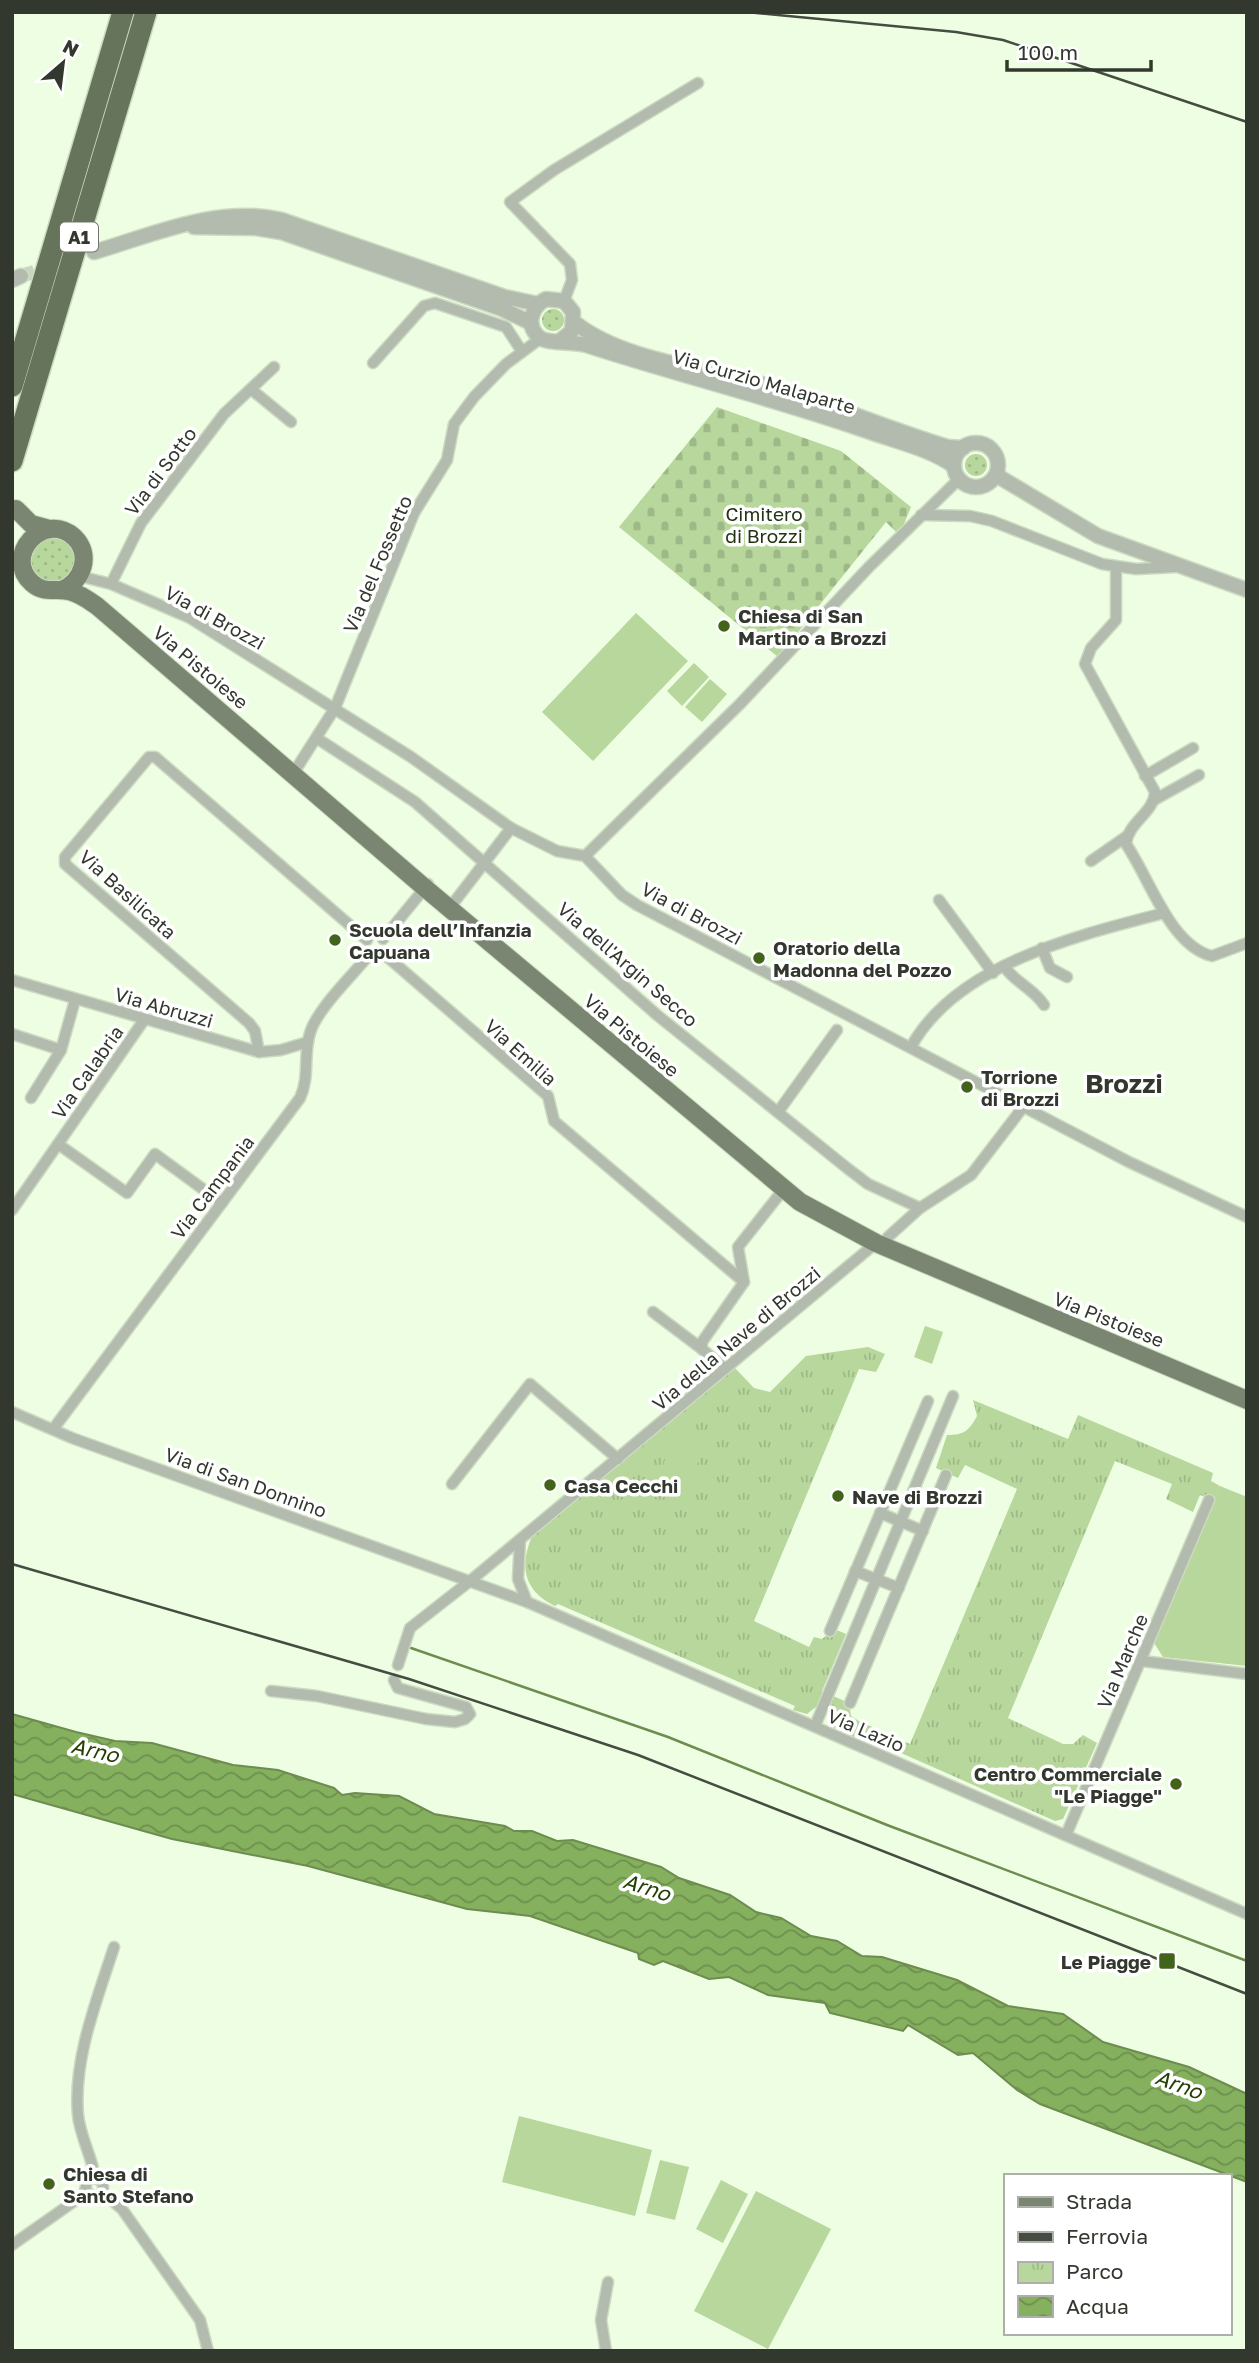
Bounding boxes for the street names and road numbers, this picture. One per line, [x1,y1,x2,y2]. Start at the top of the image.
road number: A1 [60,222,98,251]
street label: Via Curzio Malaparte [670,344,858,418]
street label: Via di Sotto [119,422,201,520]
street label: Via del Fossetto [338,492,416,636]
street label: Via di Brozzi [161,580,269,654]
street label: Via Pistoiese [149,621,253,713]
street label: Via Basilicata [75,845,181,943]
street label: Via di Brozzi [638,877,746,949]
street label: Via dell'Argin Secco [553,897,703,1031]
street label: Via Abruzzi [112,982,216,1032]
street label: Via Pistoiese [580,989,684,1081]
street label: Via Emilia [480,1014,562,1090]
street label: Via Calabria [46,1021,128,1123]
street label: Via Campania [166,1131,258,1243]
street label: Via della Nave di Brozzi [647,1261,825,1415]
street label: Via Pistoiese [1050,1286,1168,1352]
street label: Via di San Donnino [162,1442,330,1522]
street label: Via Marche [1092,1610,1152,1712]
street label: Via Lazio [824,1704,908,1756]

